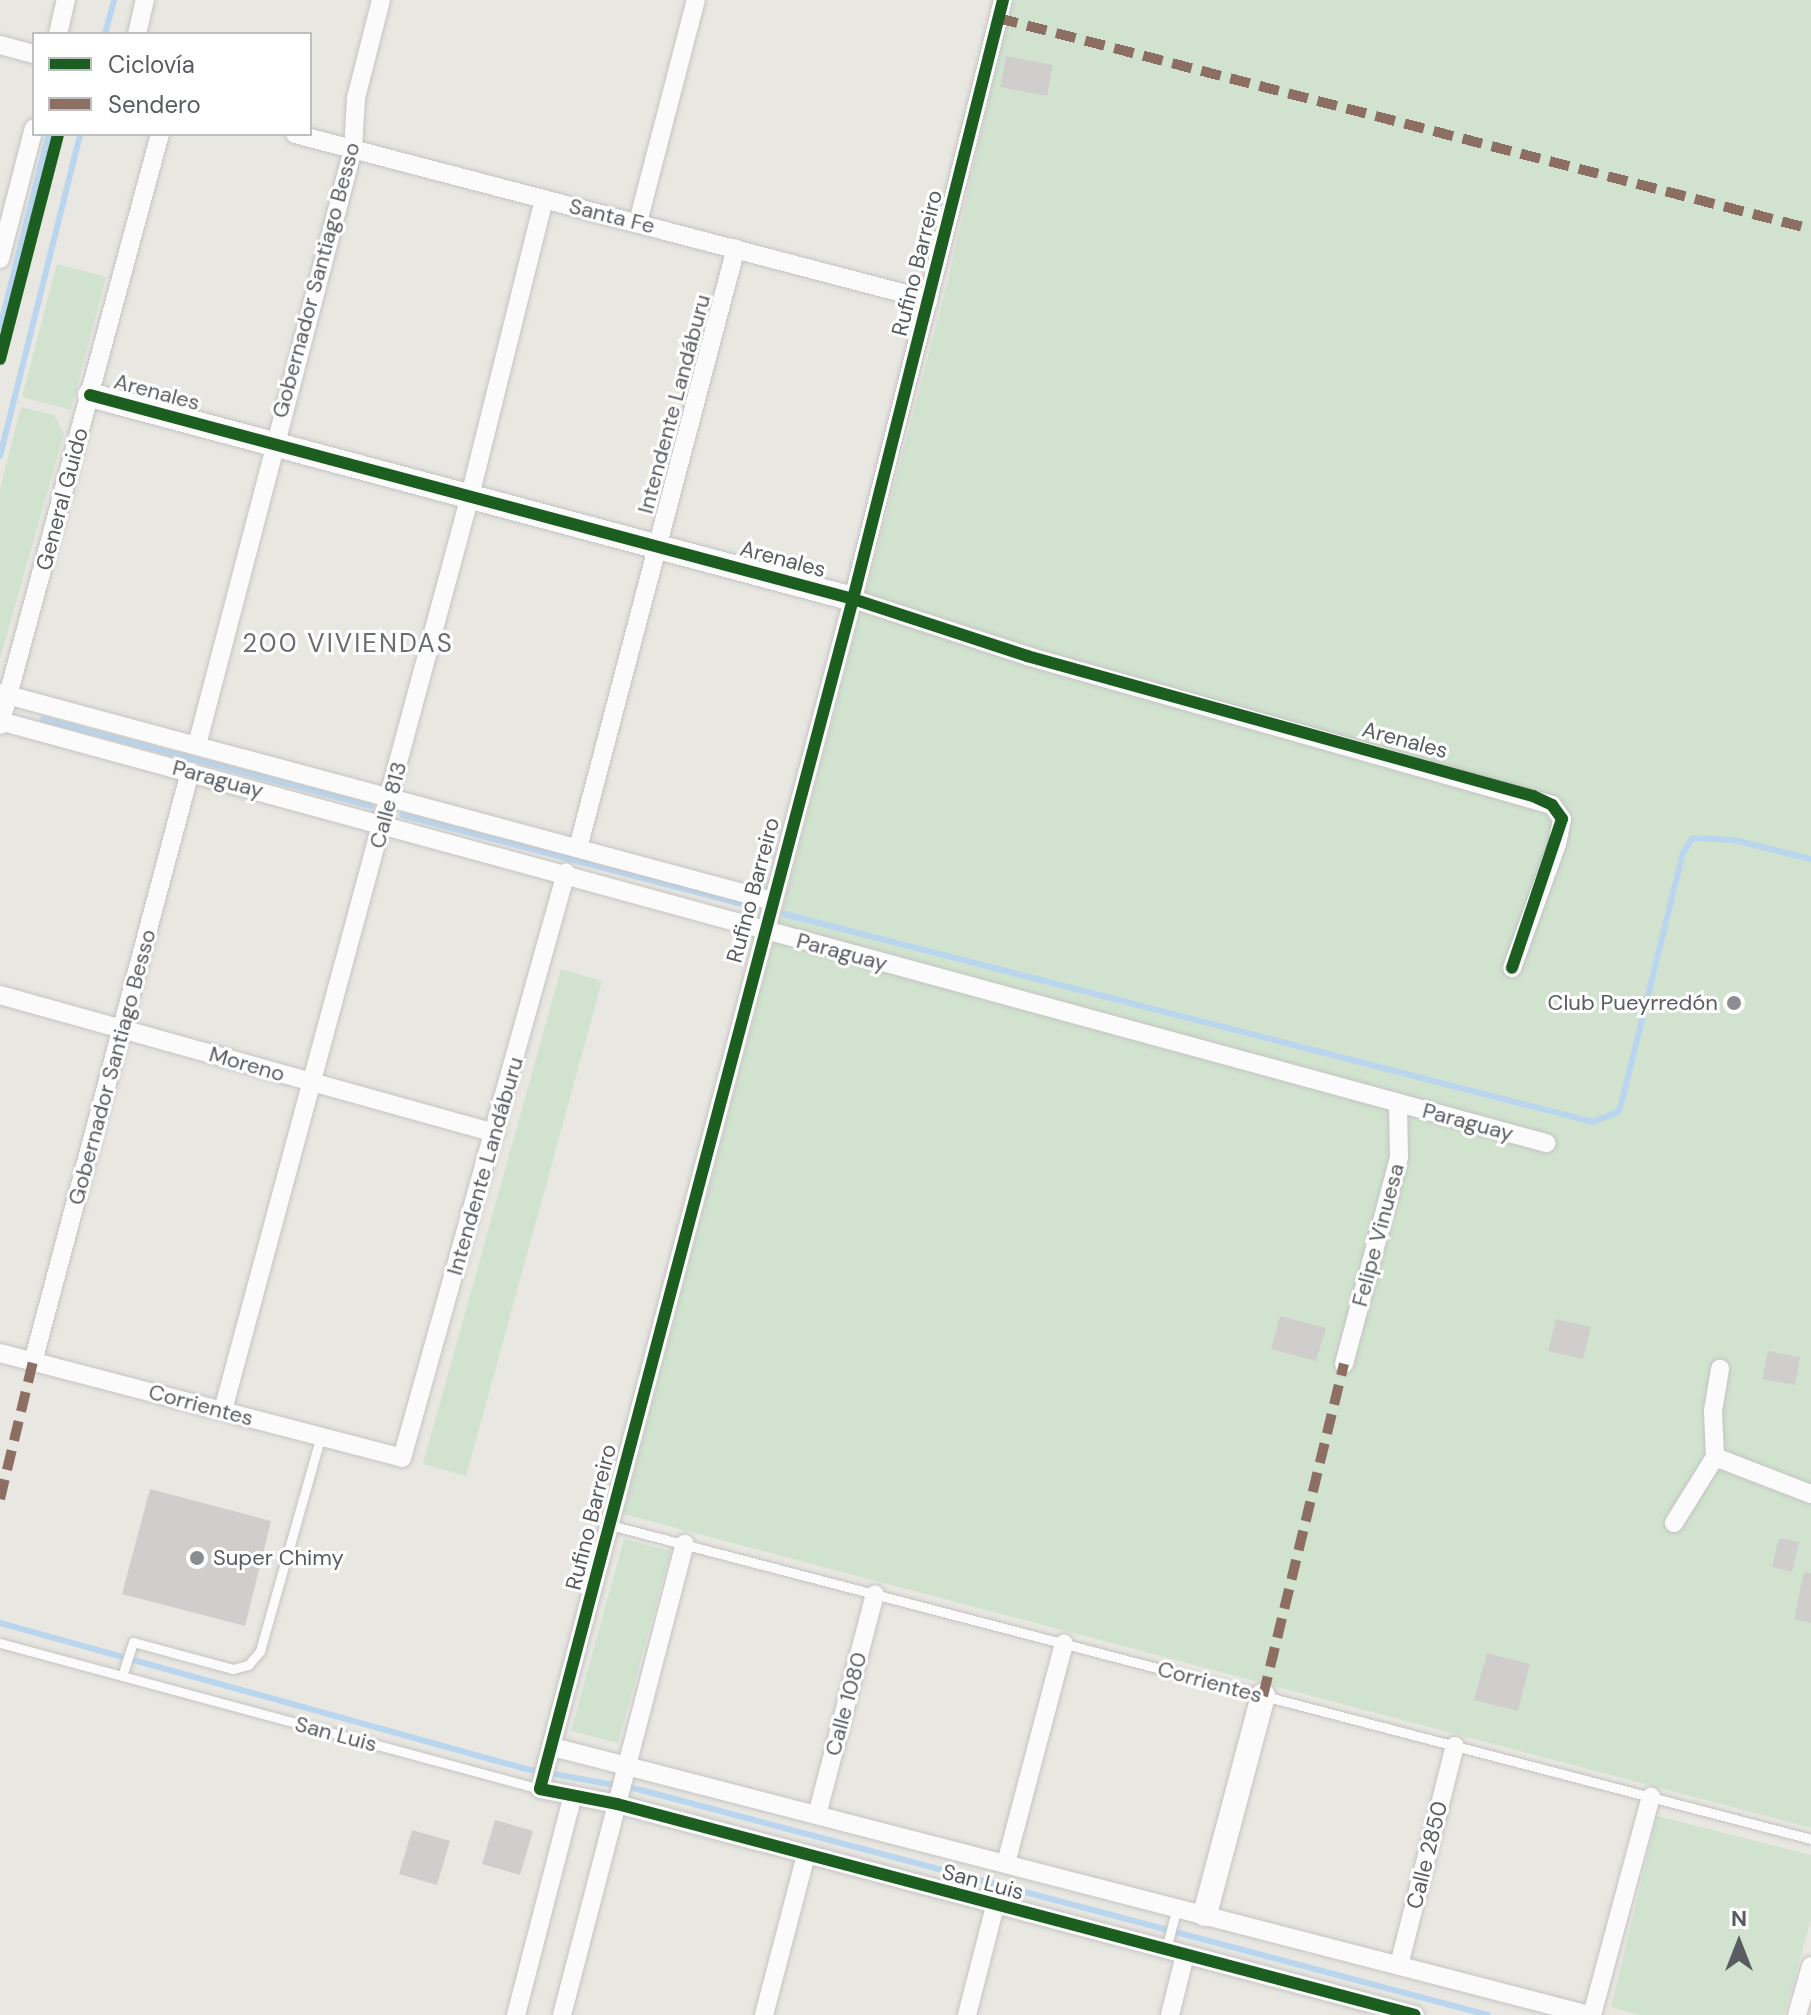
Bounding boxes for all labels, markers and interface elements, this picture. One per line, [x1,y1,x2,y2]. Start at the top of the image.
legend [32,32,312,136]
text: Ciclovía [108,49,195,80]
text: Sendero [108,89,201,120]
street label: Gobernador Santiago Besso [266,139,366,421]
street label: Rufino Barreiro [886,187,948,339]
street label: Santa Fe [566,193,658,239]
street label: Intendente Landáburu [632,291,716,517]
street label: Arenales [111,368,203,416]
street label: General Guido [30,425,94,573]
street label: Arenales [737,535,829,583]
district label: 200 VIVIENDAS [242,628,454,660]
street label: Arenales [1359,716,1451,764]
street label: Paraguay [170,754,266,804]
street label: Calle 813 [364,759,412,851]
street label: Rufino Barreiro [721,815,785,965]
street label: Gobernador Santiago Besso [62,926,162,1208]
street label: Paraguay [794,927,890,977]
place label: Club Pueyrredón [1548,990,1718,1016]
marker: Club Pueyrredón [1725,994,1743,1012]
street label: Moreno [206,1041,288,1087]
street label: Intendente Landáburu [441,1054,529,1278]
street label: Paraguay [1420,1097,1516,1147]
street label: Felipe Vinuesa [1346,1161,1410,1309]
street label: Corrientes [146,1378,256,1432]
street label: Rufino Barreiro [560,1441,622,1593]
place label: Super Chimy [213,1545,344,1571]
marker: Super Chimy [188,1549,206,1567]
street label: Calle 1080 [820,1649,872,1759]
street label: Corrientes [1155,1655,1265,1709]
street label: San Luis [292,1710,380,1758]
street label: Calle 2850 [1401,1798,1453,1912]
street label: San Luis [939,1858,1027,1906]
north arrow [1699,1903,1779,1983]
text: N [1731,1904,1747,1933]

